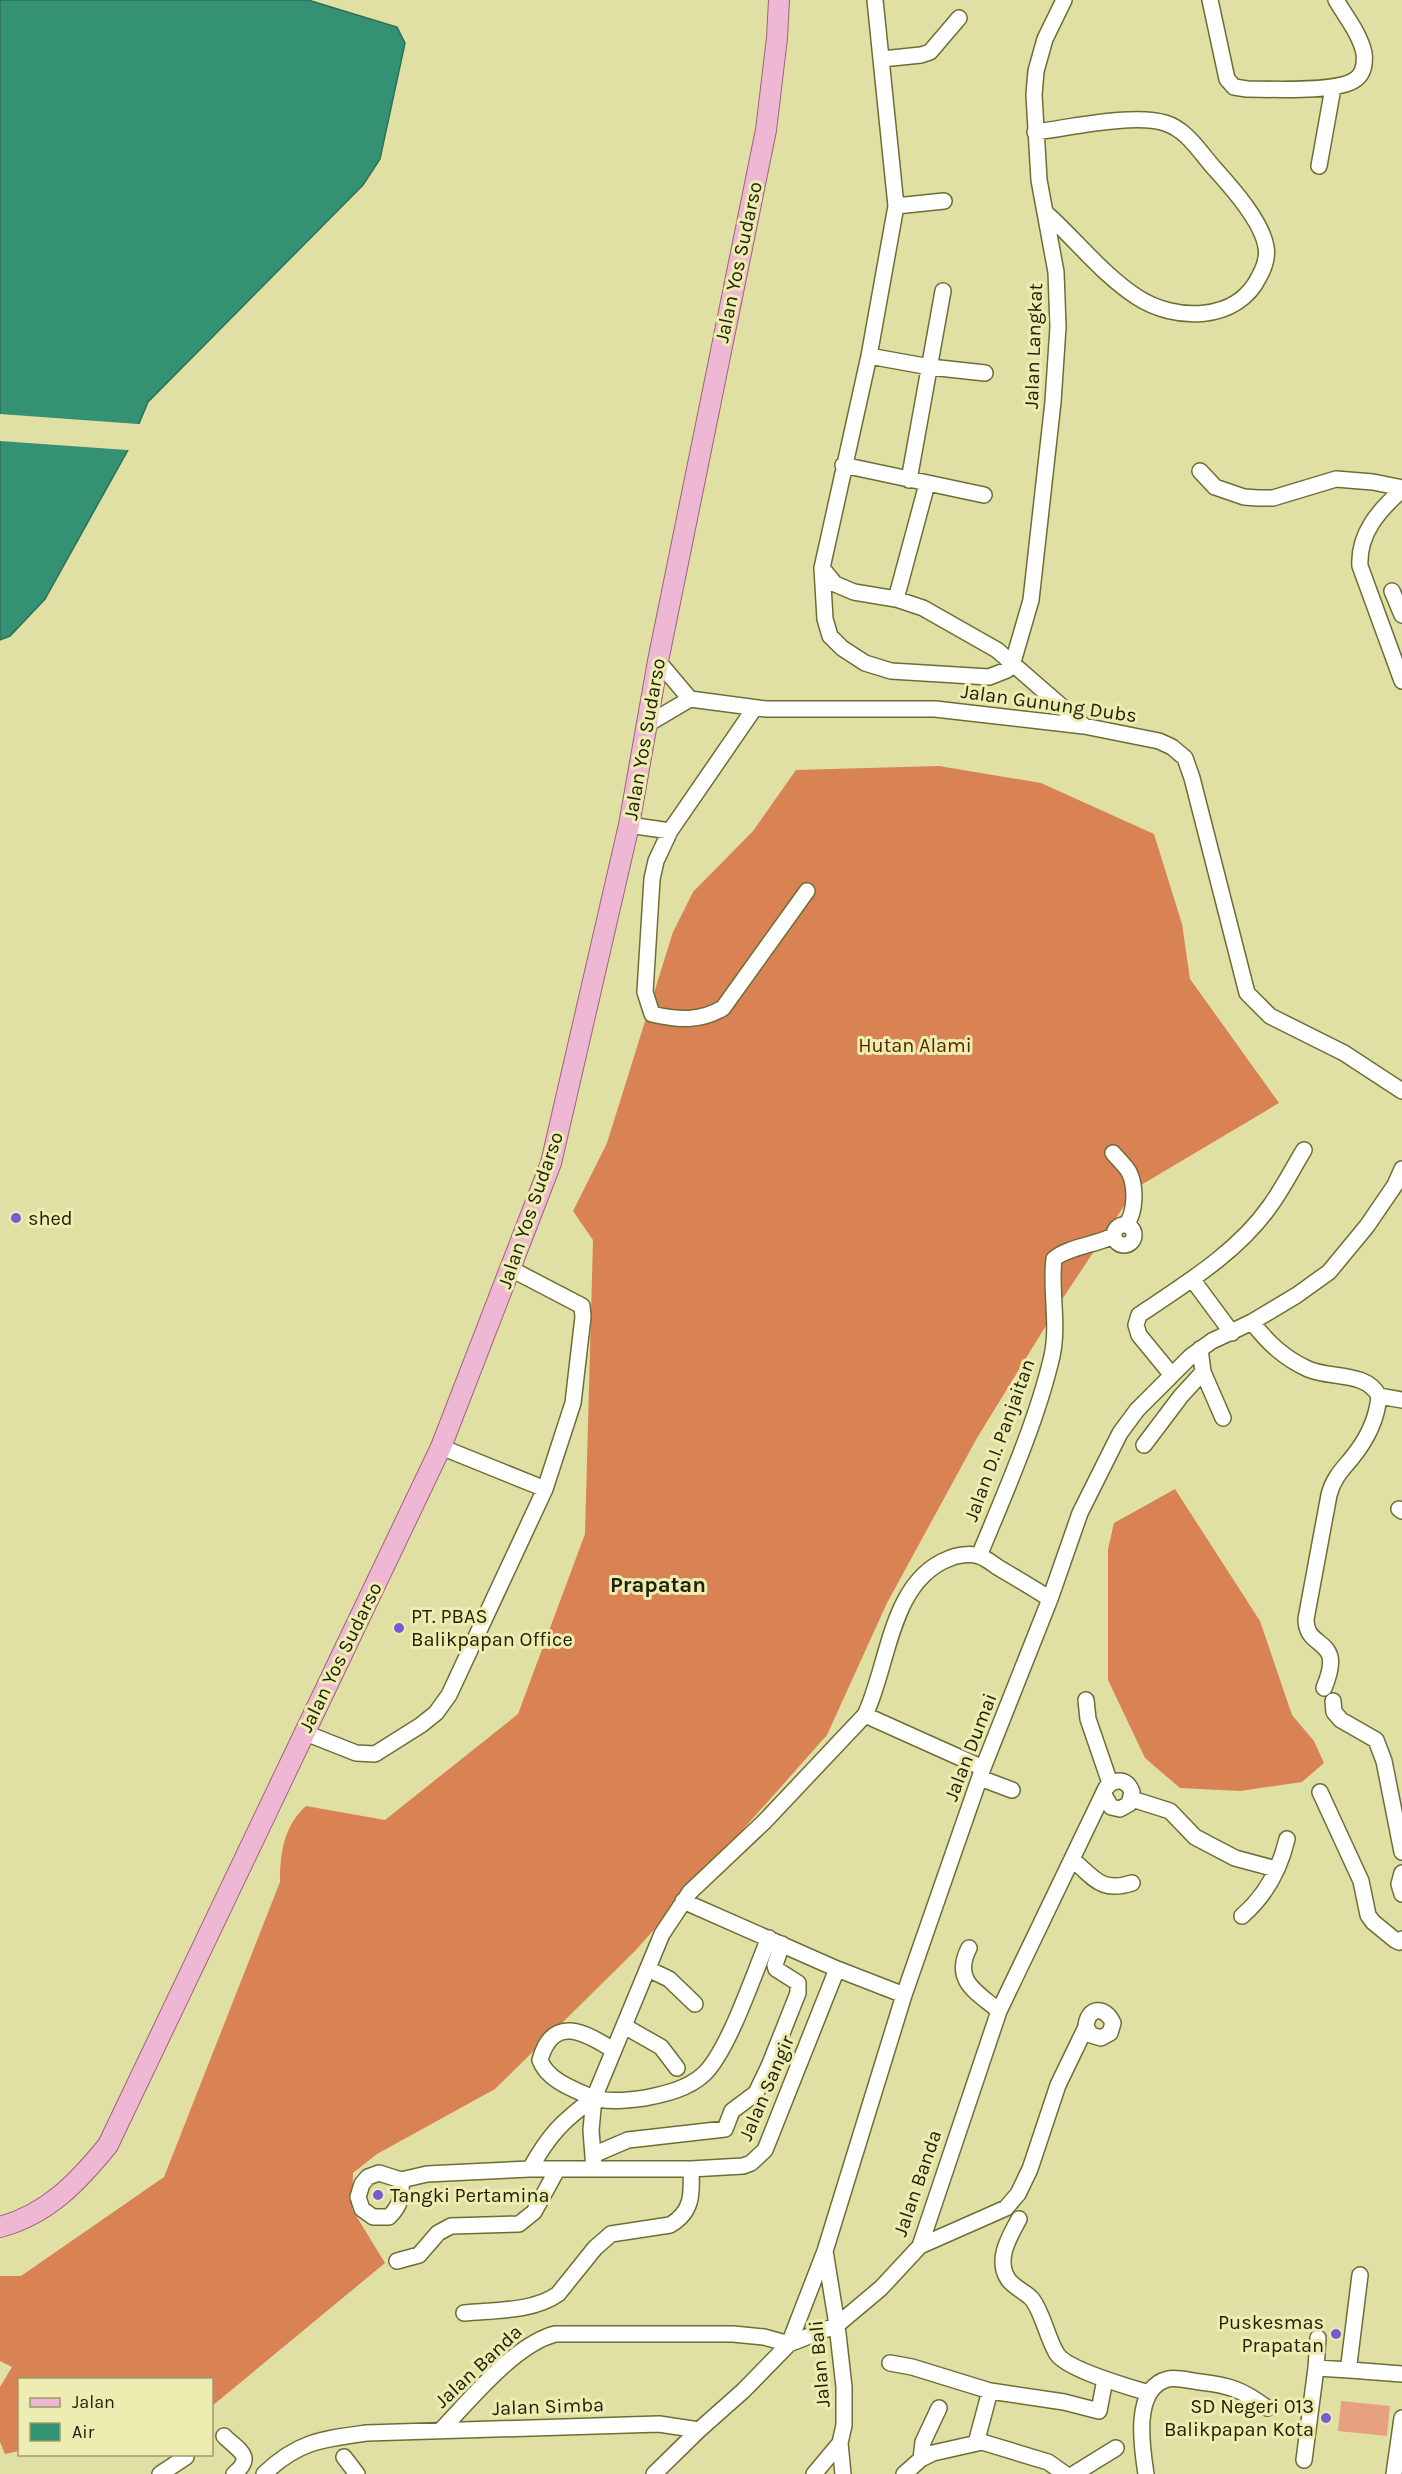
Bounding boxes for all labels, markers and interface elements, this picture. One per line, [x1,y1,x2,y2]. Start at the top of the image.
street label: Jalan Yos Sudarso [710,179,767,345]
street label: Jalan Langkat [1020,282,1047,409]
street label: Jalan Yos Sudarso [619,656,670,822]
street label: Jalan Gunung Dubs [959,680,1138,727]
park label: Hutan Alami [858,1034,972,1057]
street label: Jalan Yos Sudarso [493,1129,568,1291]
place label: shed [28,1207,73,1230]
marker: shed [9,1211,23,1225]
street label: Jalan D.I. Panjaitan [959,1356,1040,1525]
district label: Prapatan [610,1572,706,1598]
street label: Jalan Yos Sudarso [294,1578,387,1736]
place label: PT. PBAS Balikpapan Office [411,1605,573,1651]
marker: PT. PBAS Balikpapan Office [392,1621,406,1635]
street label: Jalan Dumai [939,1690,1002,1804]
street label: Jalan Sangir [734,2031,799,2144]
street label: Jalan Banda [889,2127,946,2239]
place label: Tangki Pertamina [390,2184,549,2207]
marker: Tangki Pertamina [371,2188,385,2202]
place label: Puskesmas Prapatan [1218,2311,1324,2357]
street label: Jalan Bali [804,2319,835,2409]
street label: Jalan Banda [430,2320,527,2413]
marker: Puskesmas Prapatan [1329,2327,1343,2341]
legend [18,2378,213,2456]
text: Jalan [72,2391,115,2413]
street label: Jalan Simba [492,2393,604,2420]
place label: SD Negeri 013 Balikpapan Kota [1164,2395,1314,2441]
marker: SD Negeri 013 Balikpapan Kota [1319,2411,1333,2425]
text: Air [72,2421,95,2443]

